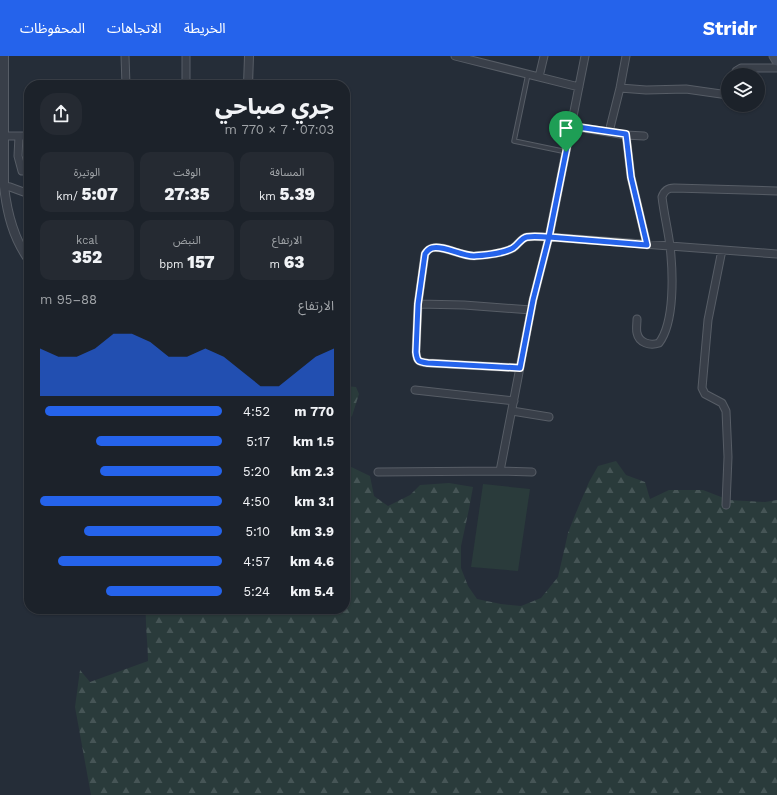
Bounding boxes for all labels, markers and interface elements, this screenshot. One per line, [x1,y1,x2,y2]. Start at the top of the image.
text: Stridr [703,17,757,40]
text: المحفوظات [20,20,85,36]
text: الاتجاهات [107,20,162,36]
text: الخريطة [184,20,226,36]
map controls [721,68,765,112]
button: layers [721,68,765,112]
button: share [40,93,82,135]
text: جري صباحي [215,94,334,119]
pin [549,111,583,152]
icon: arrive [555,117,577,139]
text: 07:03 · 7 × 770 m [225,122,334,137]
text: الوتيرة [74,166,100,179]
text: الوقت [173,166,201,179]
text: المسافة [270,166,304,179]
text: 5:07 [82,184,118,204]
text: 27:35 [164,184,210,204]
text: 5.39 [279,184,315,204]
text: /km [56,190,82,203]
text: km [259,190,279,203]
text: kcal [76,234,98,247]
text: النبض [173,234,201,247]
text: الارتفاع [272,234,302,247]
text: 352 [72,247,102,267]
text: 157 [187,252,215,272]
text: 63 [284,252,304,272]
text: bpm [159,258,187,271]
text: m [270,258,284,271]
text: 88–95 m [40,292,97,307]
text: الارتفاع [298,298,334,313]
text: 4:52 [243,404,270,419]
text: 770 m [294,404,334,419]
text: 5:17 [246,434,270,449]
text: 1.5 km [293,434,334,449]
text: 5:20 [243,464,270,479]
text: 2.3 km [291,464,334,479]
text: 4:50 [243,494,270,509]
text: 3.1 km [294,494,334,509]
text: 5:10 [245,524,270,539]
text: 3.9 km [290,524,334,539]
text: 4:57 [243,554,270,569]
text: 4.6 km [290,554,334,569]
text: 5:24 [243,584,270,599]
text: 5.4 km [290,584,334,599]

